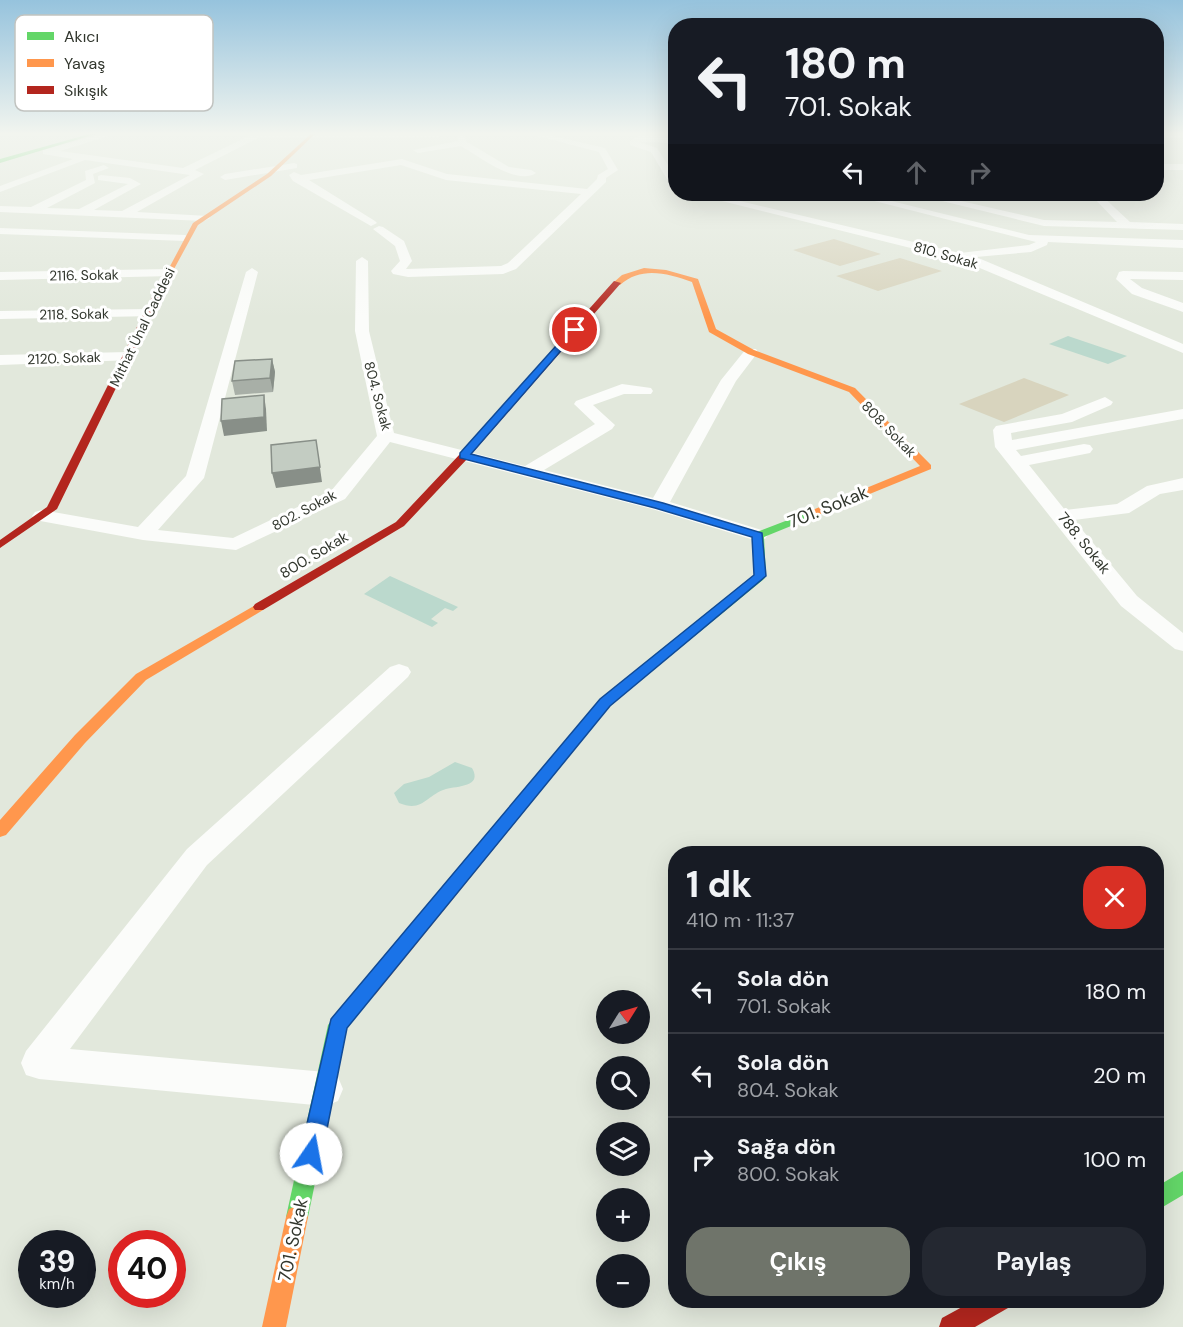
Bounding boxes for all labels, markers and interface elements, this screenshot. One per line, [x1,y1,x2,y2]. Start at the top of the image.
legend [15,15,213,111]
text: Akıcı [64,26,99,47]
text: 180 m [785,36,906,91]
icon: left [686,42,764,120]
text: Yavaş [64,53,105,74]
text: Sıkışık [64,80,108,101]
text: 701. Sokak [785,89,912,124]
icon: left [837,156,870,189]
icon: ahead [900,156,933,189]
icon: right [963,156,996,189]
street label: 810. Sokak [912,237,980,273]
street label: 2116. Sokak [49,265,119,285]
street label: Mithat Ünal Caddesi [105,265,179,389]
street label: 2118. Sokak [39,304,109,324]
pin [549,304,600,355]
icon: arrive [558,313,591,346]
street label: 2120. Sokak [27,348,101,368]
street label: 804. Sokak [360,359,396,433]
street label: 808. Sokak [858,397,920,461]
street label: 701. Sokak [784,480,872,534]
street label: 802. Sokak [269,485,339,535]
street label: 788. Sokak [1053,508,1115,578]
street label: 800. Sokak [276,526,352,583]
text: 1 dk [686,861,752,908]
button: close [1083,866,1146,929]
text: 410 m · 11:37 [686,907,794,933]
text: Sola dön [737,964,829,993]
icon: left [686,975,719,1008]
text: 180 m [1085,977,1146,1006]
north arrow [596,990,650,1044]
map controls [596,990,650,1308]
text: 701. Sokak [737,993,831,1019]
text: Sola dön [737,1048,829,1077]
button: search [596,1056,650,1110]
icon: left [686,1059,719,1092]
text: 20 m [1093,1061,1146,1090]
text: 804. Sokak [737,1077,839,1103]
position arrow [279,1122,343,1186]
button: layers [596,1122,650,1176]
text: Sağa dön [737,1132,836,1161]
icon: right [686,1143,719,1176]
text: 100 m [1084,1145,1146,1174]
text: 800. Sokak [737,1161,839,1187]
button: + [596,1188,650,1242]
street label: 701. Sokak [272,1196,314,1284]
button: Çıkış [686,1227,910,1296]
button: Paylaş [922,1227,1146,1296]
speed limit sign: 40 [108,1230,186,1308]
text: 39 [39,1242,75,1281]
button: − [596,1254,650,1308]
text: km/h [39,1274,75,1294]

